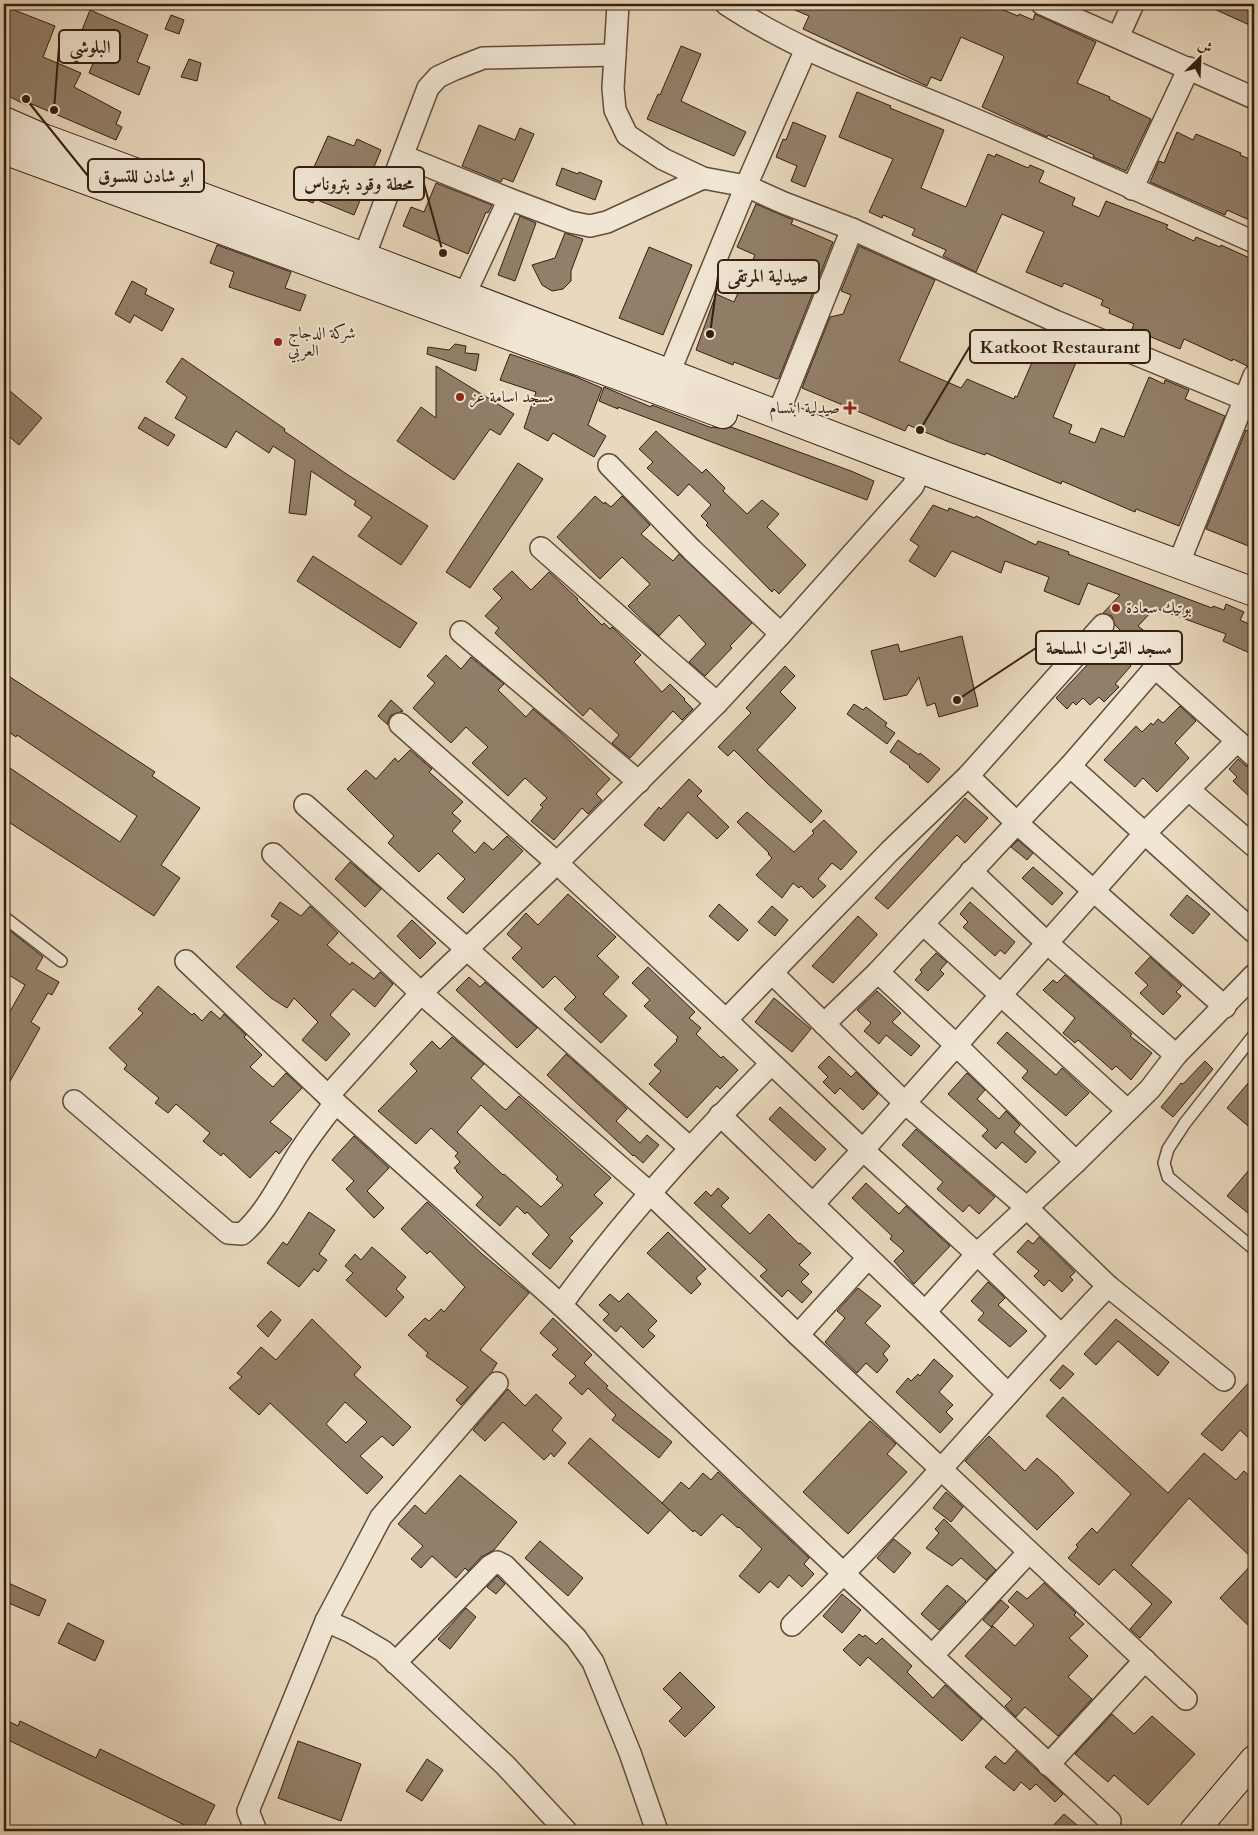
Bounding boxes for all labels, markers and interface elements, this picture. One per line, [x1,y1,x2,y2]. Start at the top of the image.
callout: البلوشي [59,30,120,63]
north arrow [1176,32,1226,82]
text: البلوشي [69,35,111,64]
text: ش [1195,35,1215,58]
callout: ابو شادن للتسوق [88,159,204,192]
text: ابو شادن للتسوق [98,164,194,189]
callout: محطة وقود بتروناس [294,167,424,200]
text: محطة وقود بتروناس [304,172,415,197]
callout: صيدلية المرتقى [718,260,819,293]
text: صيدلية المرتقى [727,264,808,290]
place label: شركة الدجاج العربي [288,322,356,363]
callout: Katkoot Restaurant [970,330,1150,363]
text: Katkoot Restaurant [980,335,1141,360]
marker: شركة الدجاج العربي [272,336,284,348]
place label: مسجد اسامة عز [470,386,554,408]
marker: مسجد اسامة عز [454,391,466,403]
place label: صيدلية ابتسام [769,397,840,422]
marker: صيدلية ابتسام [844,402,856,414]
place label: بوتيك سعادة [1126,597,1192,619]
marker: بوتيك سعادة [1110,602,1122,614]
callout: مسجد القوات المسلحة [1036,631,1182,664]
text: مسجد القوات المسلحة [1046,636,1172,661]

